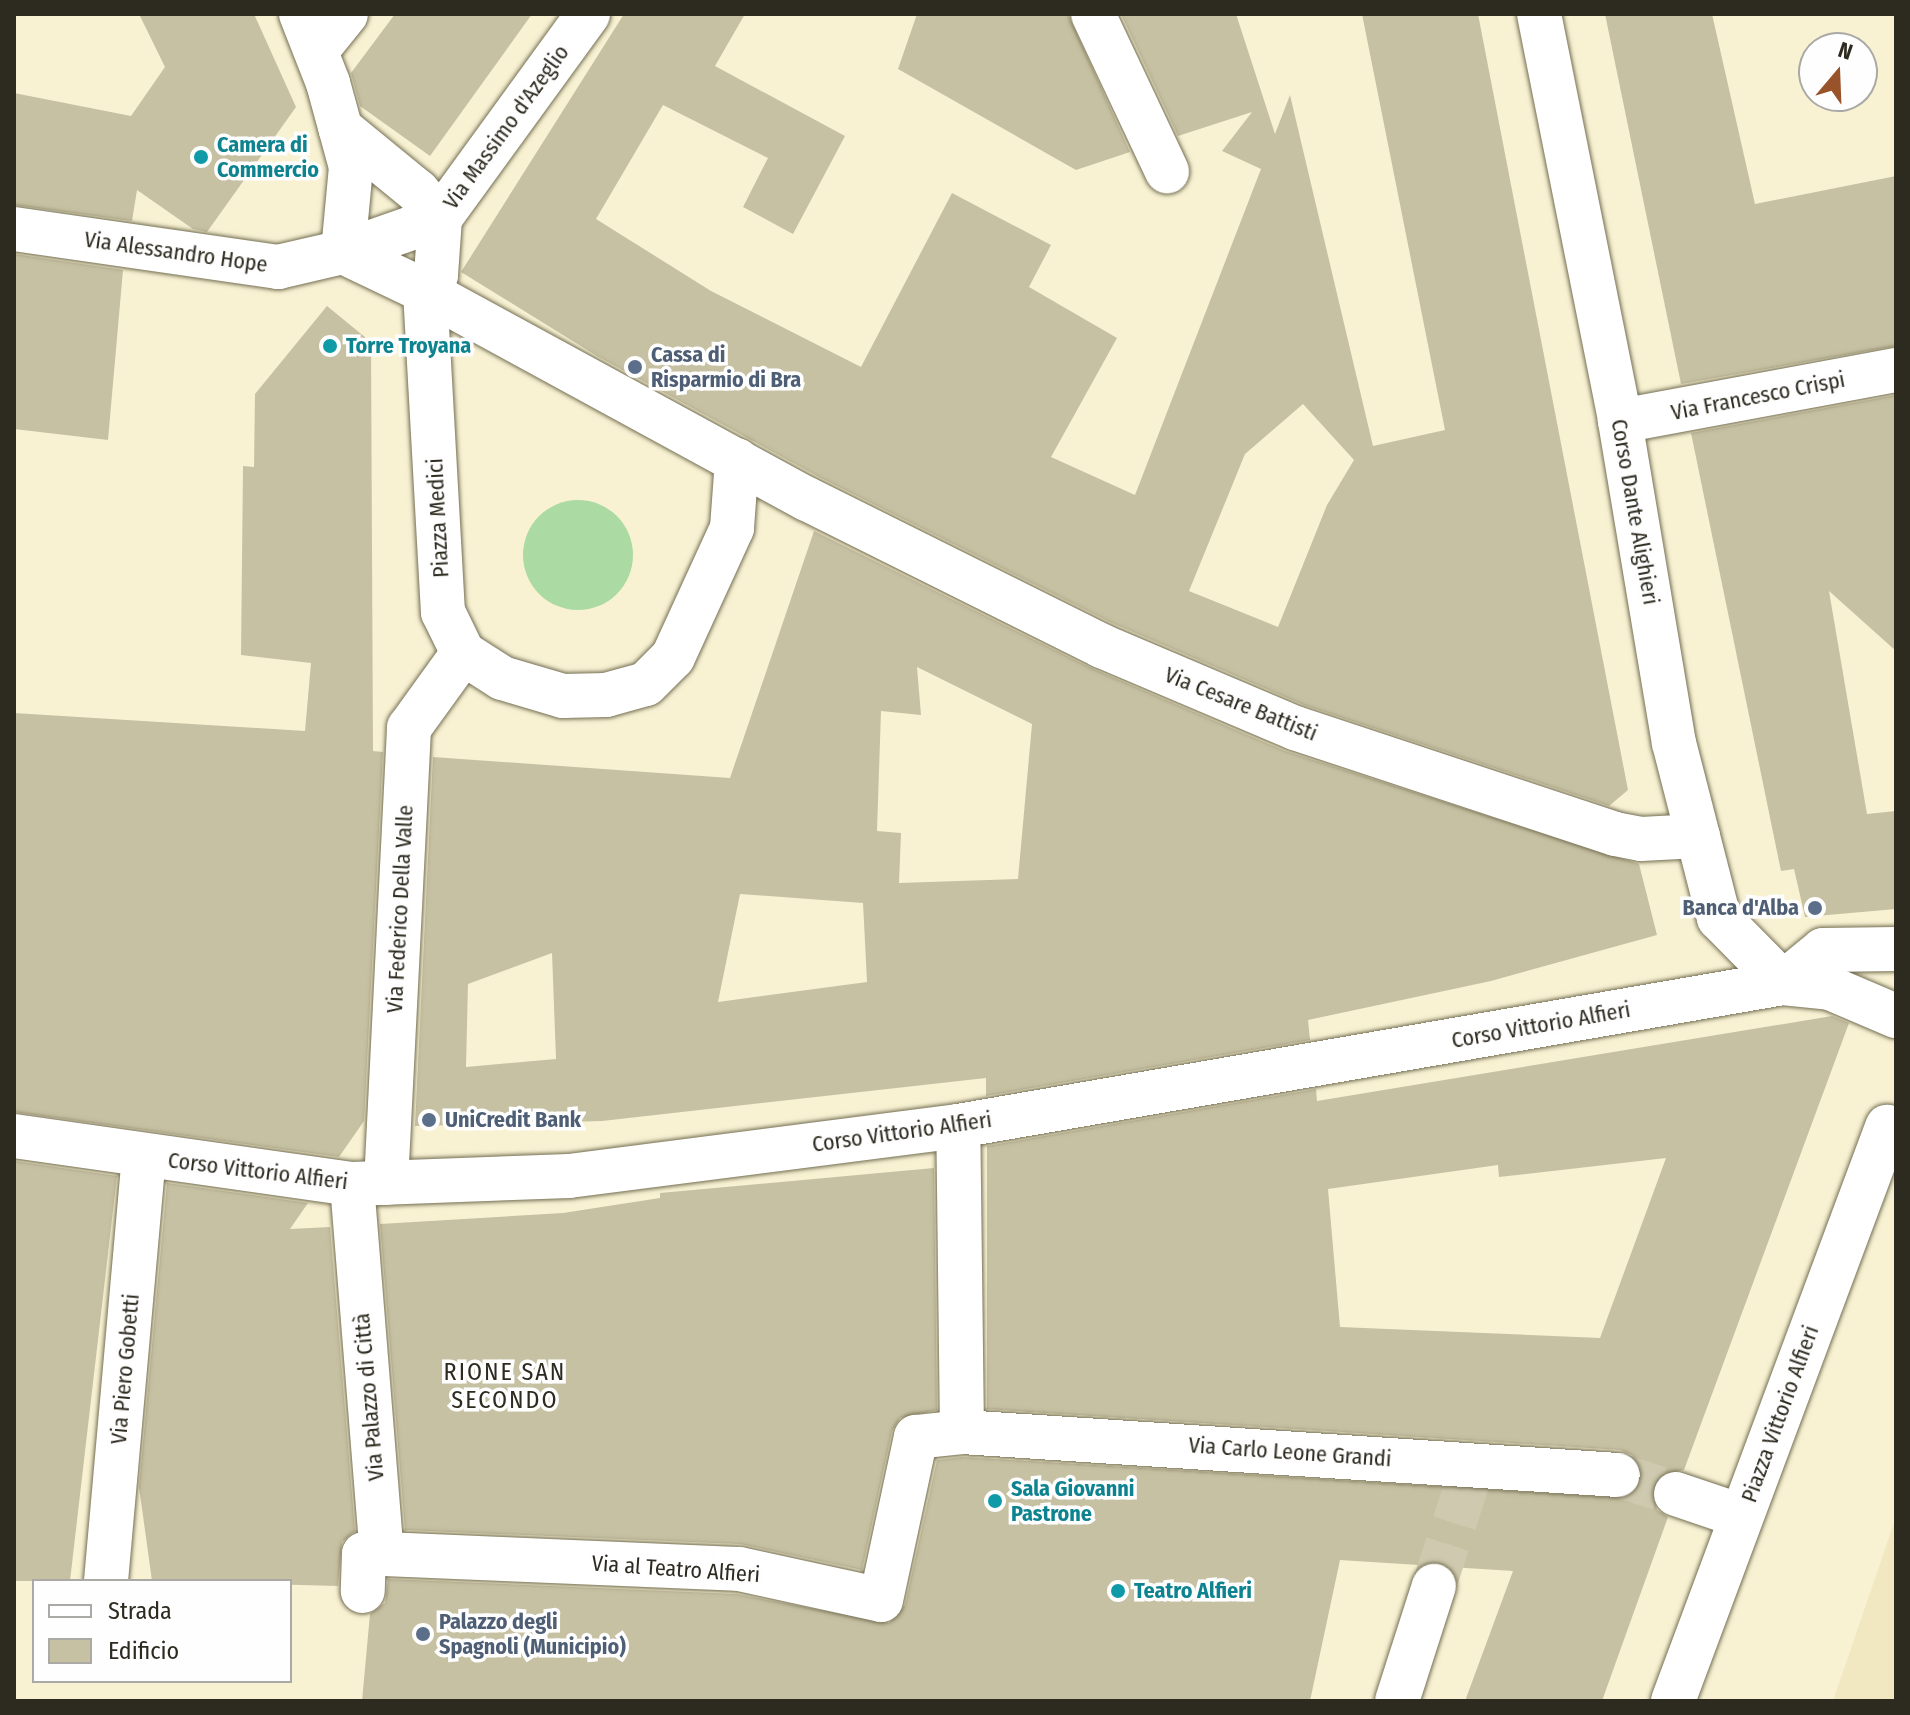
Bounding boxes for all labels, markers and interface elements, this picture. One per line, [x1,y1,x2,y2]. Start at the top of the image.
north arrow [1798,32,1878,112]
text: N [1835,36,1856,66]
street label: Via Massimo d'Azeglio [438,40,574,214]
place label: Camera di Commercio [217,131,319,182]
marker: Camera di Commercio [192,148,210,166]
street label: Via Alessandro Hope [83,226,269,278]
place label: Torre Troyana [346,333,471,359]
marker: Torre Troyana [321,337,339,355]
place label: Cassa di Risparmio di Bra [651,341,801,392]
marker: Cassa di Risparmio di Bra [626,358,644,376]
street label: Via Francesco Crispi [1669,366,1847,426]
street label: Corso Dante Alighieri [1606,417,1664,607]
street label: Piazza Medici [422,458,454,578]
street label: Via Cesare Battisti [1161,661,1321,747]
street label: Via Federico Della Valle [381,804,419,1014]
place label: Banca d'Alba [1682,895,1799,921]
marker: Banca d'Alba [1806,899,1824,917]
street label: Corso Vittorio Alfieri [1450,996,1632,1054]
street label: Corso Vittorio Alfieri [810,1106,994,1158]
place label: UniCredit Bank [445,1107,581,1133]
marker: UniCredit Bank [420,1111,438,1129]
street label: Corso Vittorio Alfieri [167,1147,349,1195]
street label: Via Piero Gobetti [105,1293,145,1445]
street label: Via Palazzo di Città [349,1312,389,1482]
street label: Piazza Vittorio Alfieri [1736,1322,1824,1506]
district label: RIONE SAN SECONDO [444,1359,566,1415]
street label: Via Carlo Leone Grandi [1188,1432,1392,1472]
place label: Sala Giovanni Pastrone [1011,1475,1134,1526]
marker: Sala Giovanni Pastrone [986,1492,1004,1510]
street label: Via al Teatro Alfieri [591,1550,761,1588]
place label: Teatro Alfieri [1134,1578,1252,1604]
legend [32,1579,292,1683]
marker: Teatro Alfieri [1109,1582,1127,1600]
text: Strada [108,1597,172,1625]
place label: Palazzo degli Spagnoli (Municipio) [439,1608,626,1660]
marker: Palazzo degli Spagnoli (Municipio) [414,1625,432,1643]
text: Edificio [108,1637,179,1665]

